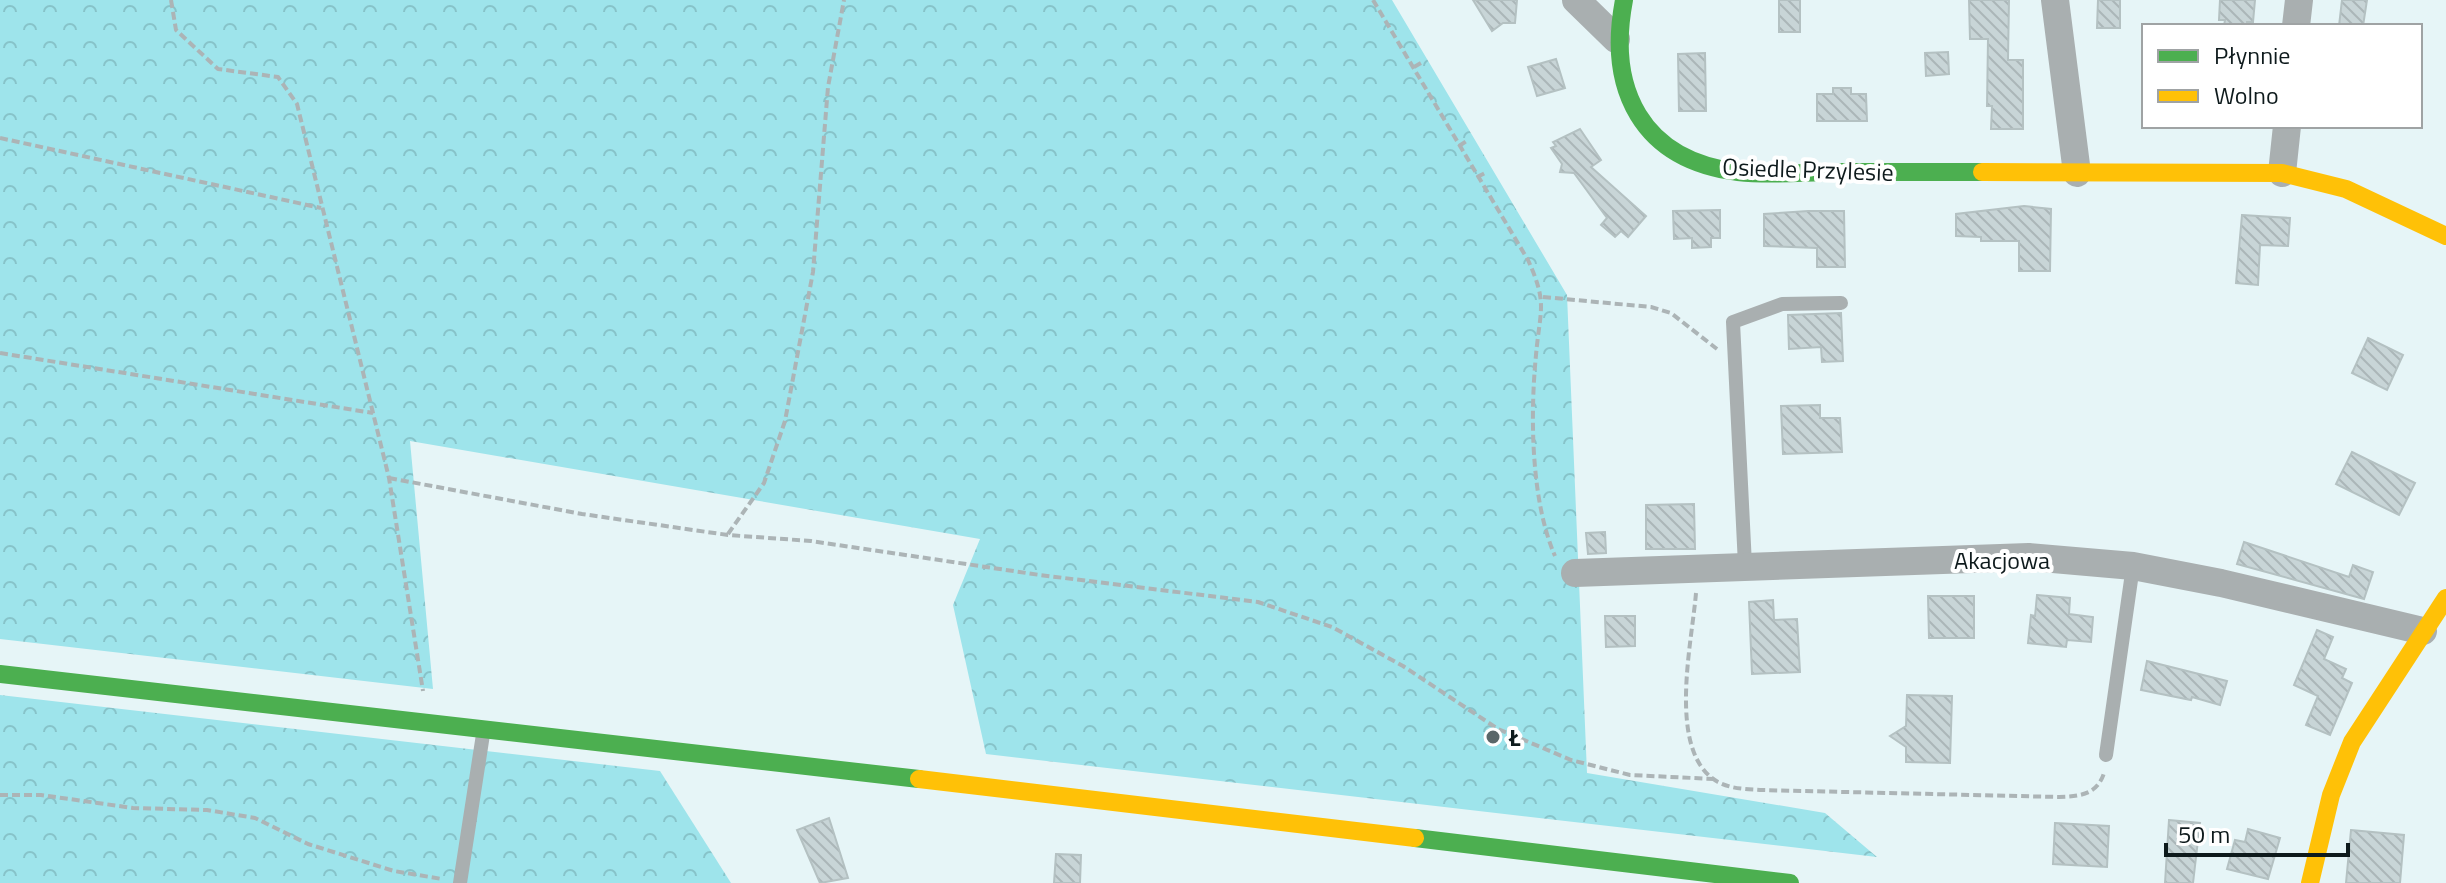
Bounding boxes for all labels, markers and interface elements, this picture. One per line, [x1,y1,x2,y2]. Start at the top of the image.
legend [2142,24,2422,128]
text: Płynnie [2214,37,2290,73]
text: Wolno [2214,77,2279,113]
street label: Osiedle Przylesie [1722,148,1894,190]
street label: Akacjowa [1954,542,2050,578]
place label: Ł [1508,719,1521,755]
marker: Ł [1484,728,1502,746]
scale bar [2166,807,2348,857]
text: 50 m [2178,816,2230,852]

